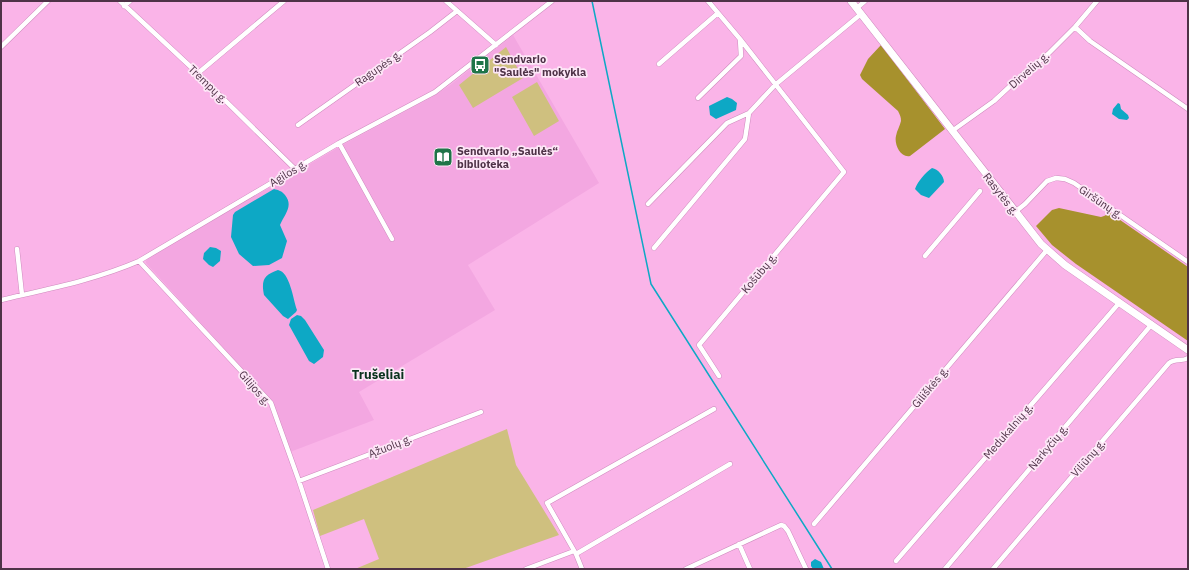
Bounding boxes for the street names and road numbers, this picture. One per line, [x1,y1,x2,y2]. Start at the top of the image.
street label: Ragupės g. [352,47,404,89]
street label: Dirvelių g. [1006,49,1052,91]
street label: Trempų g. [185,62,231,106]
street label: Agilos g. [267,156,309,190]
street label: Rasytės g. [980,170,1022,218]
street label: Giršūnų g. [1076,182,1126,222]
street label: Košūbų g. [738,250,780,296]
street label: Giliškės g. [909,363,951,411]
street label: Gilijos g. [236,368,274,408]
street label: Medukalnių g. [980,400,1036,462]
street label: Narkyčių g. [1025,421,1071,473]
street label: Ąžuolų g. [366,431,414,461]
street label: Viliūnų g. [1068,436,1108,480]

